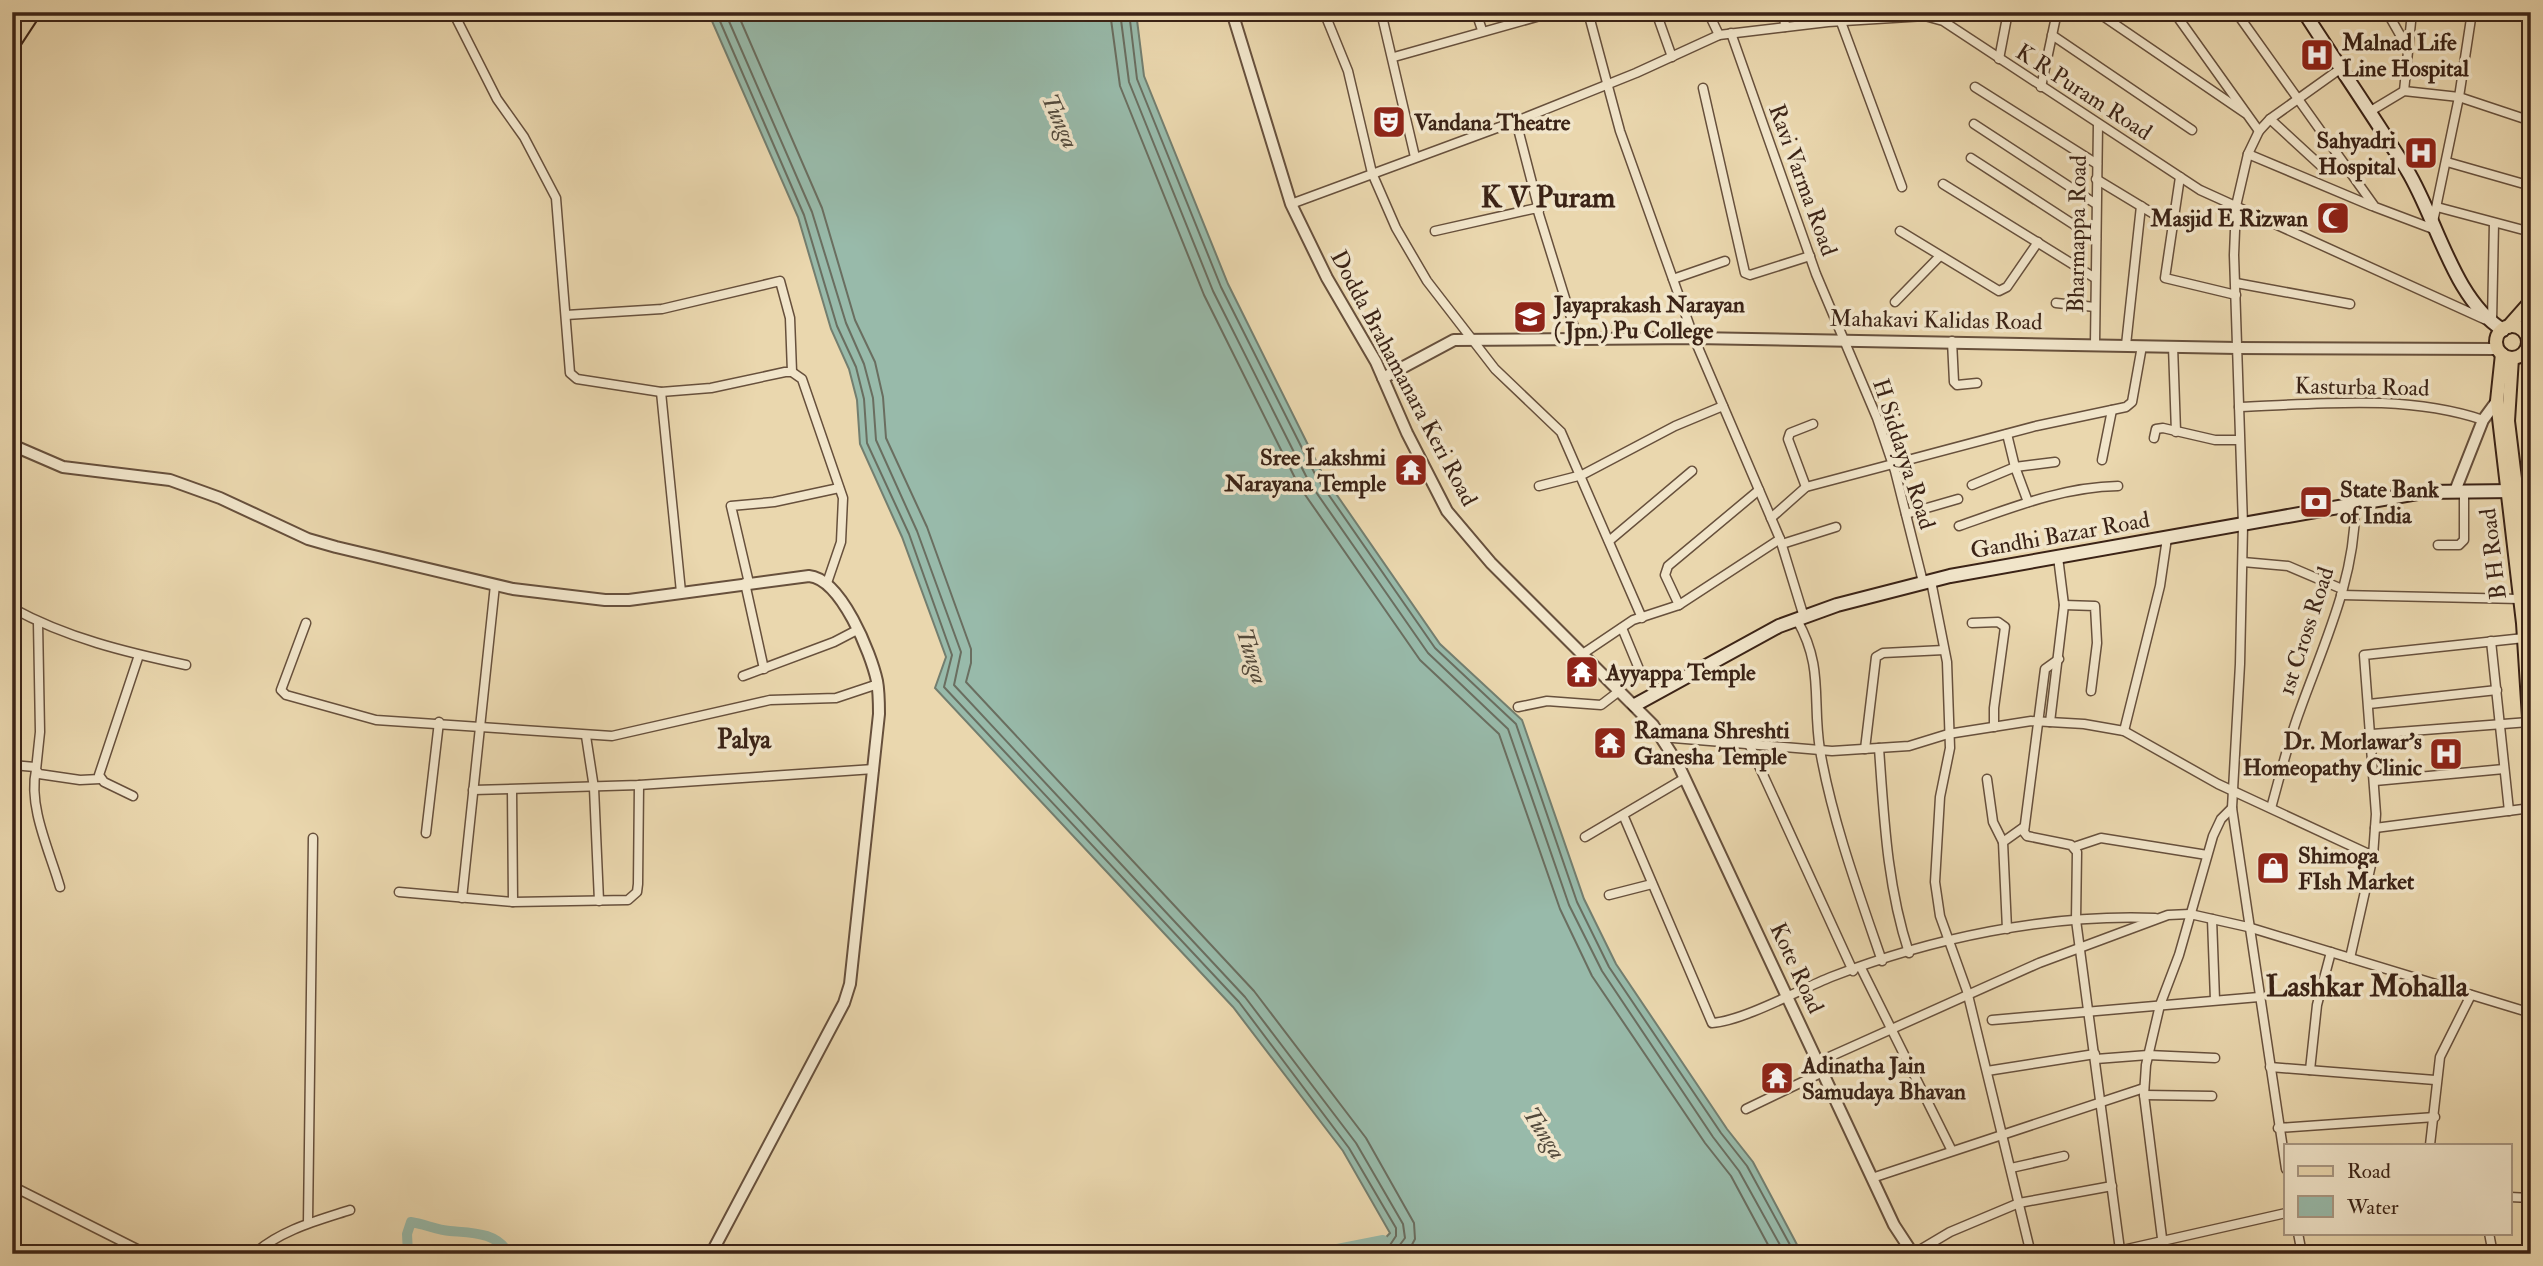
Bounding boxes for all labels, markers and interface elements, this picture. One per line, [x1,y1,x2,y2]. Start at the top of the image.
place label: Malnad Life Line Hospital [2341,28,2470,84]
hospital icon: Malnad Life Line Hospital [2298,36,2336,74]
street label: K R Puram Road [2011,37,2157,147]
water label: Tunga [1034,89,1086,153]
street label: Ravi Varma Road [1762,100,1844,260]
theatre icon: Vandana Theatre [1370,103,1408,141]
place label: Vandana Theatre [1413,108,1571,137]
place label: Sahyadri Hospital [2316,126,2397,182]
hospital icon: Sahyadri Hospital [2402,134,2440,172]
street label: Bharmappa Road [2061,155,2094,313]
district label: K V Puram [1481,179,1616,216]
mosque icon: Masjid E Rizwan [2314,199,2352,237]
place label: Masjid E Rizwan [2150,204,2308,233]
street label: Dodda Brahamanara Keri Road [1324,245,1484,511]
place label: Jayaprakash Narayan ( Jpn.) Pu College [1553,290,1745,346]
school or university icon: Jayaprakash Narayan ( Jpn.) Pu College [1511,298,1549,336]
street label: Mahakavi Kalidas Road [1829,304,2043,336]
street label: Kasturba Road [2294,371,2430,403]
street label: H Siddayya Road [1866,375,1942,533]
place label: Sree Lakshmi Narayana Temple [1224,443,1386,499]
temple icon: Sree Lakshmi Narayana Temple [1392,451,1430,489]
place label: State Bank of India [2340,475,2440,530]
bank icon: State Bank of India [2297,483,2335,521]
street label: Gandhi Bazar Road [1968,505,2152,565]
street label: B H Road [2473,507,2513,601]
street label: 1st Cross Road [2272,563,2340,699]
water label: Tunga [1229,624,1275,688]
temple icon: Ayyappa Temple [1563,653,1601,691]
place label: Ayyappa Temple [1605,658,1756,688]
place label: Ramana Shreshti Ganesha Temple [1634,716,1790,772]
district label: Palya [717,724,772,757]
temple icon: Ramana Shreshti Ganesha Temple [1591,724,1629,762]
place label: Dr. Morlawar's Homeopathy Clinic [2243,727,2423,783]
hospital icon: Dr. Morlawar's Homeopathy Clinic [2427,735,2465,773]
place label: Shimoga FIsh Market [2298,841,2415,896]
shop icon: Shimoga FIsh Market [2254,849,2292,887]
street label: Kote Road [1763,918,1831,1018]
district label: Lashkar Mohalla [2266,968,2470,1005]
place label: Adinatha Jain Samudaya Bhavan [1801,1051,1966,1107]
temple icon: Adinatha Jain Samudaya Bhavan [1758,1059,1796,1097]
water label: Tunga [1515,1101,1573,1165]
legend [2284,1144,2512,1234]
text: Road [2347,1158,2392,1185]
text: Water [2346,1194,2399,1221]

